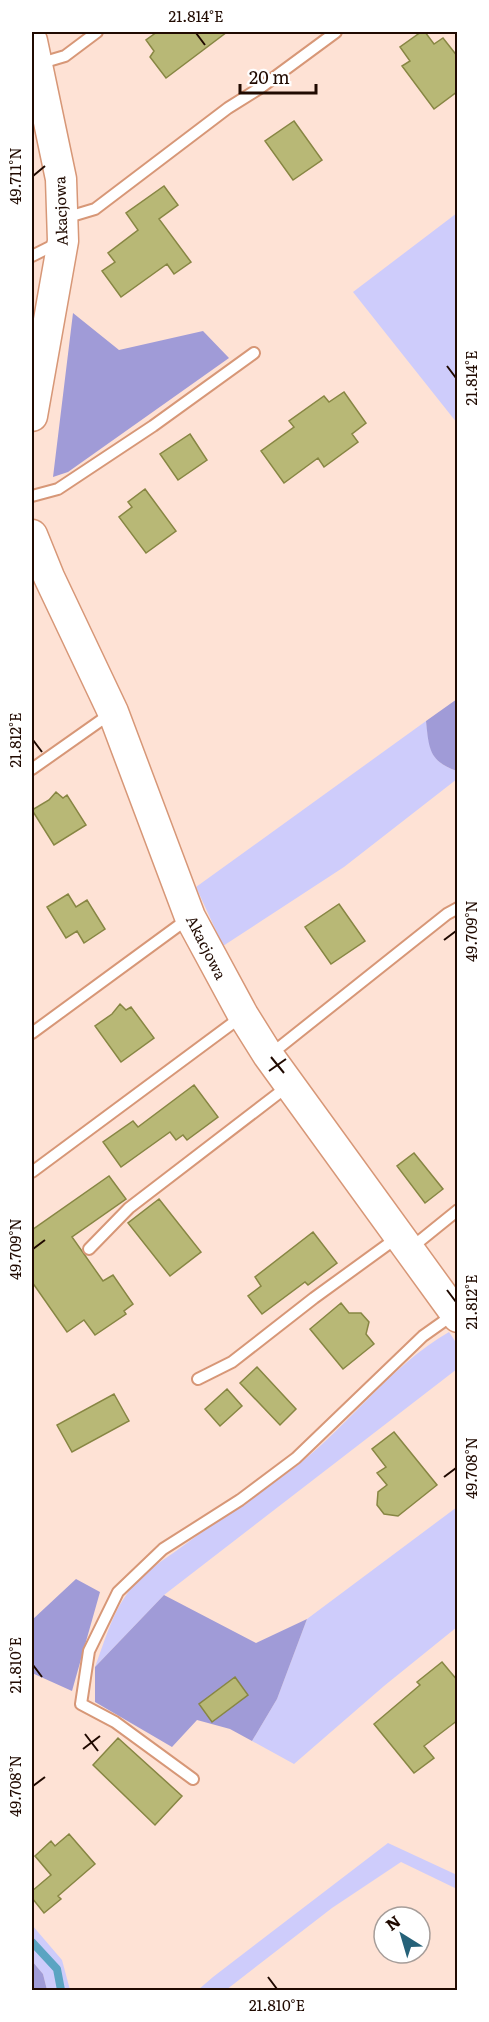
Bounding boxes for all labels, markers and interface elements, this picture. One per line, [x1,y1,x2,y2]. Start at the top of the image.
text: 21.814°E [169,4,223,27]
scale bar [240,57,316,95]
text: 20 m [249,63,290,90]
text: 49.711°N [3,147,26,205]
street label: Akacjowa [47,175,73,246]
text: 21.814°E [459,351,482,405]
text: 21.812°E [3,712,26,768]
text: 49.709°N [459,900,482,962]
street label: Akacjowa [181,911,233,984]
text: 49.709°N [3,1218,26,1280]
text: 21.812°E [459,1274,482,1330]
text: 49.708°N [459,1437,482,1499]
text: 21.810°E [3,1637,26,1693]
text: 49.708°N [3,1755,26,1817]
north arrow [372,1905,432,1965]
text: N [380,1909,405,1936]
text: 21.810°E [249,1993,305,2016]

